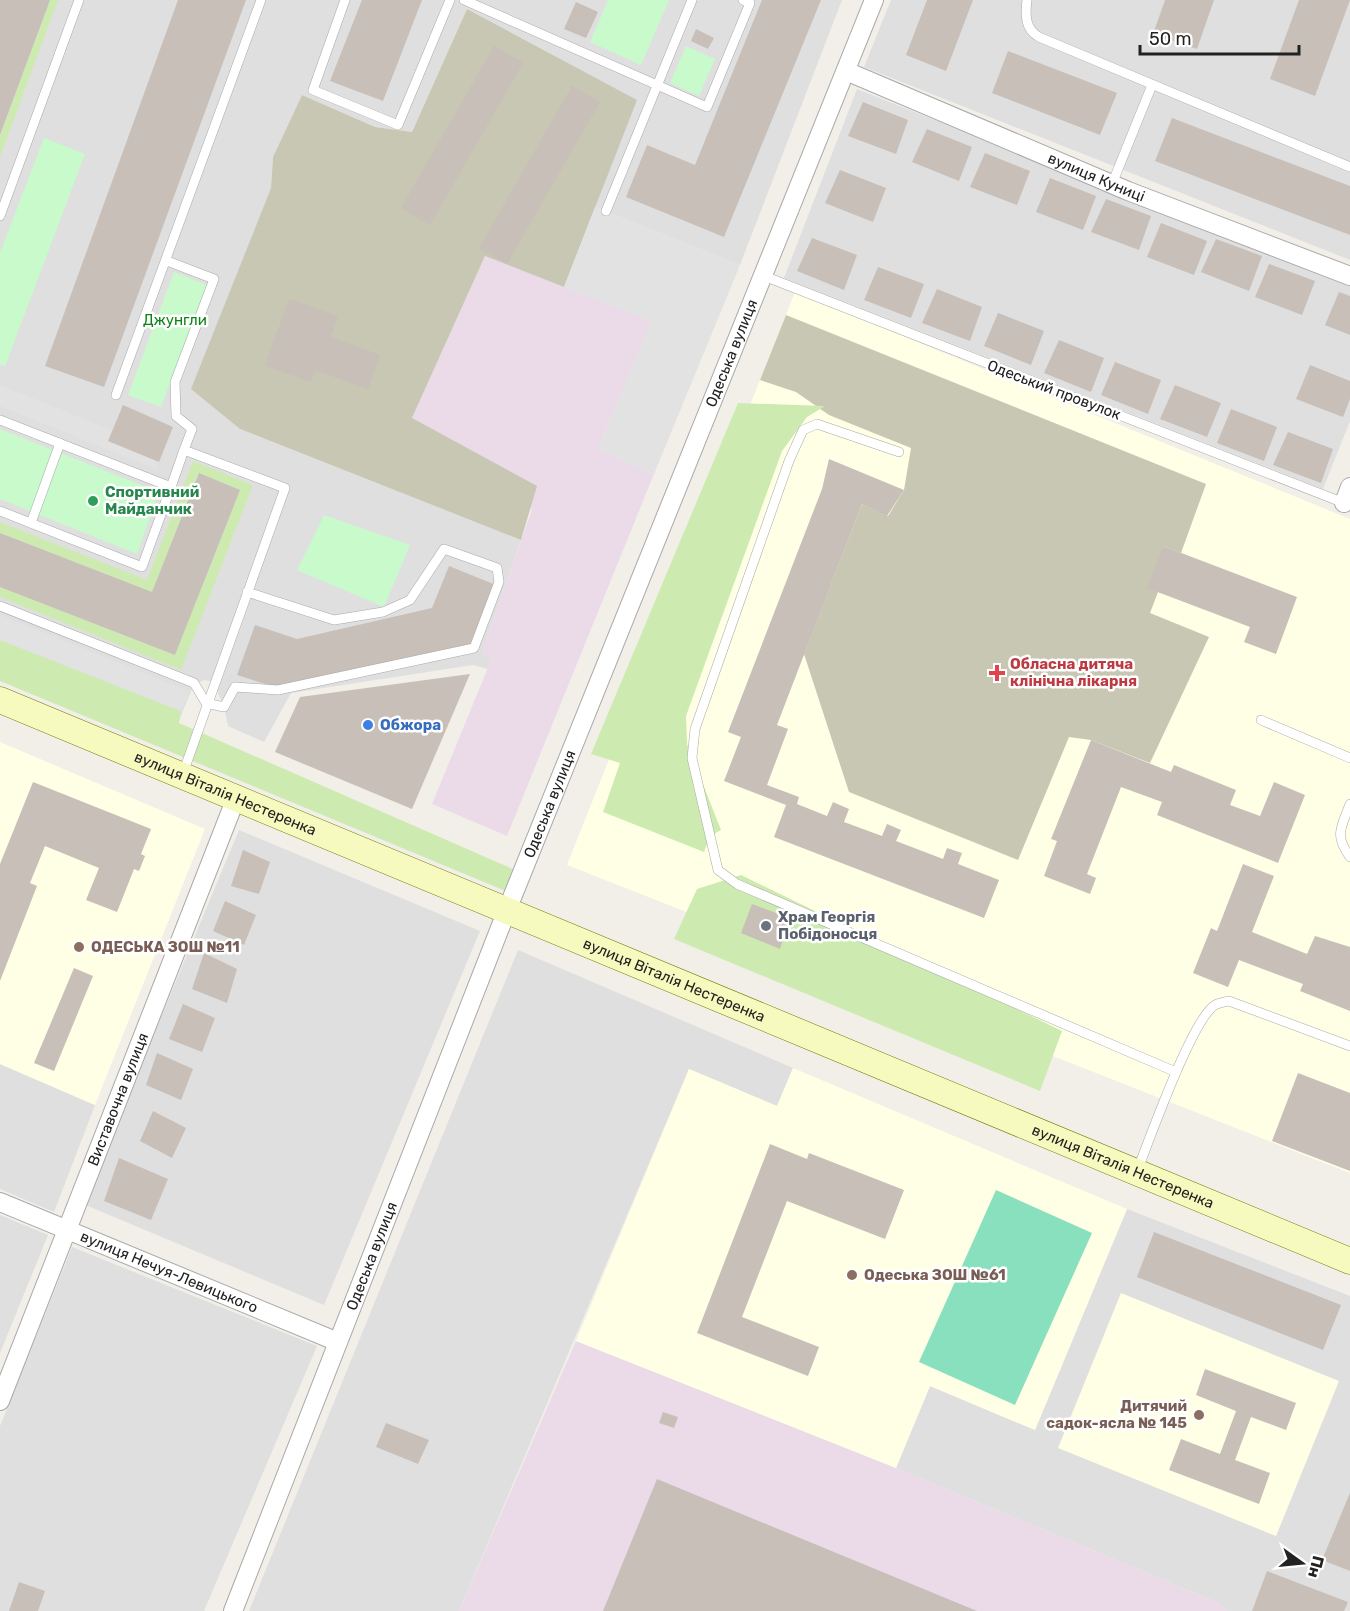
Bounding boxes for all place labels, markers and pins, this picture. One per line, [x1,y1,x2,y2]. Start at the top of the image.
place label: Спортивний Майданчик [105,483,199,518]
marker: Спортивний Майданчик [86,494,100,508]
place label: Обласна дитяча клінічна лікарня [1010,655,1137,690]
marker: Обласна дитяча клінічна лікарня [988,664,1006,682]
place label: Обжора [380,716,441,734]
marker: Обжора [361,718,375,732]
place label: Храм Георгія Побідоносця [778,908,877,943]
marker: Храм Георгія Побідоносця [759,919,773,933]
place label: ОДЕСЬКА ЗОШ №11 [91,938,240,956]
marker: ОДЕСЬКА ЗОШ №11 [72,940,86,954]
place label: Одеська ЗОШ №61 [864,1266,1006,1284]
marker: Одеська ЗОШ №61 [845,1268,859,1282]
place label: Дитячий садок-ясла № 145 [1046,1397,1187,1432]
marker: Дитячий садок-ясла № 145 [1192,1408,1206,1422]

